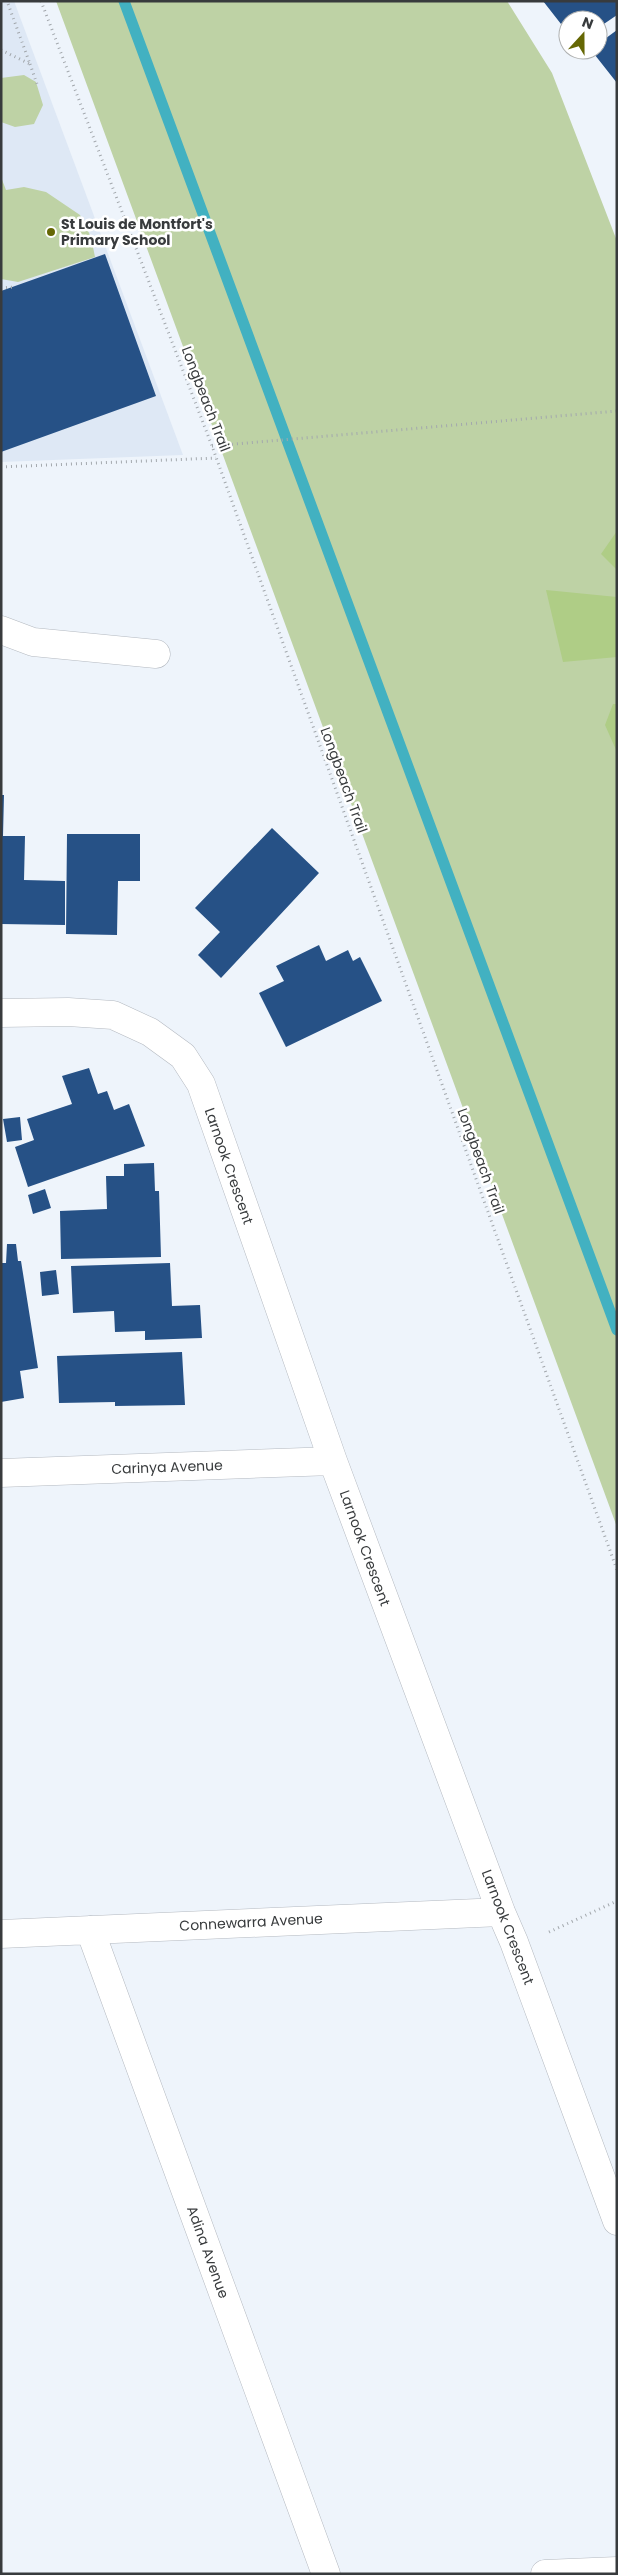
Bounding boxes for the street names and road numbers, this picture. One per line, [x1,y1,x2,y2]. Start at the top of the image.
street label: Longbeach Trail [177,343,235,455]
street label: Longbeach Trail [316,724,372,836]
street label: Larnook Crescent [200,1105,258,1227]
street label: Longbeach Trail [453,1105,509,1217]
street label: Carinya Avenue [111,1455,223,1479]
street label: Larnook Crescent [335,1487,395,1609]
street label: Larnook Crescent [477,1867,539,1987]
street label: Connewarra Avenue [179,1908,324,1936]
street label: Adina Avenue [182,2203,234,2301]

